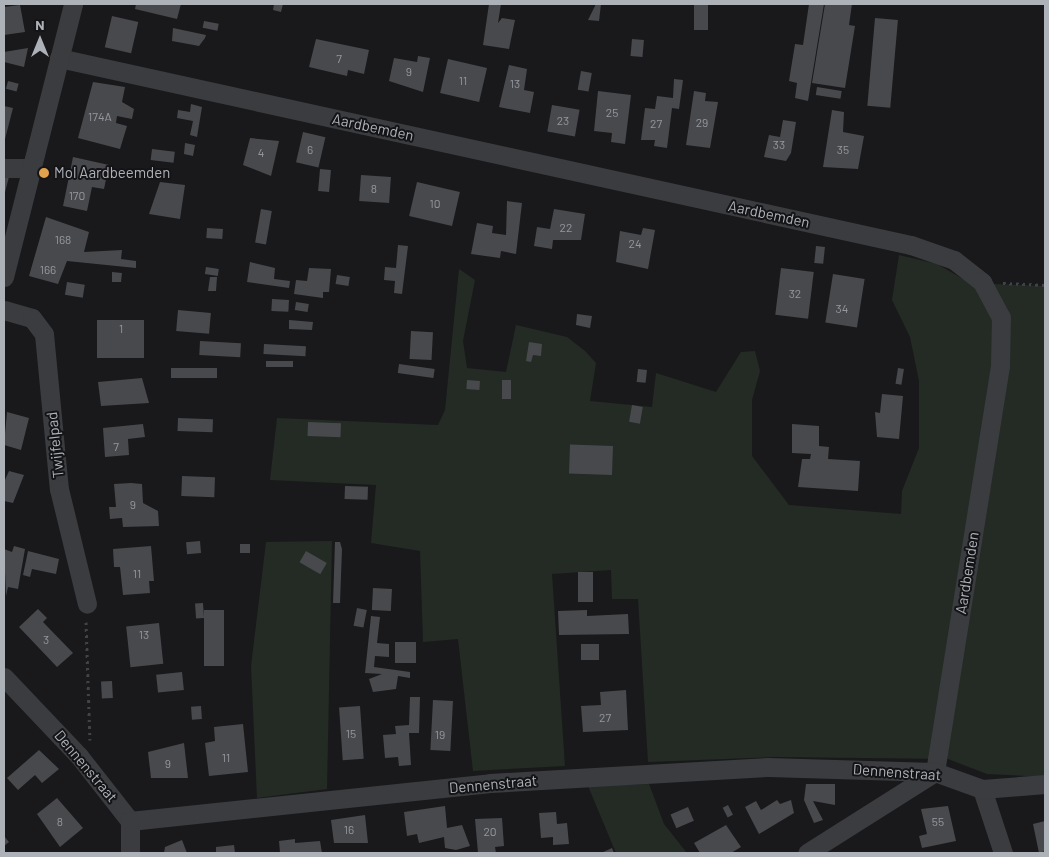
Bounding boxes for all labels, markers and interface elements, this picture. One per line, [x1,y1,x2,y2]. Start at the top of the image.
north arrow [15,15,65,65]
text: N [35,16,45,33]
house number: 7 [336,52,342,66]
house number: 9 [406,65,412,79]
house number: 11 [459,74,467,88]
house number: 13 [510,77,520,91]
house number: 25 [606,106,618,120]
house number: 174A [88,110,112,124]
street label: Aardbemden [331,110,415,144]
house number: 23 [557,114,569,128]
house number: 29 [696,116,708,130]
house number: 27 [650,117,662,131]
house number: 33 [773,138,785,152]
house number: 6 [307,143,313,157]
house number: 35 [837,143,849,157]
house number: 4 [258,146,264,160]
place label: Mol Aardbeemden [54,164,170,182]
marker: Mol Aardbeemden [38,167,50,179]
house number: 8 [371,182,377,196]
house number: 170 [69,189,85,203]
house number: 10 [430,197,440,211]
street label: Aardbemden [727,197,811,231]
house number: 22 [560,221,572,235]
house number: 168 [55,233,71,247]
house number: 24 [628,237,642,251]
house number: 166 [40,263,56,277]
house number: 32 [789,287,801,301]
house number: 34 [836,302,848,316]
house number: 1 [119,322,123,336]
street label: Twijfelpad [43,411,67,479]
house number: 7 [113,440,119,454]
house number: 9 [130,498,136,512]
street label: Aardbemden [952,531,982,615]
house number: 11 [133,567,141,581]
house number: 13 [139,628,149,642]
house number: 3 [43,633,49,647]
house number: 27 [599,711,611,725]
street label: Dennenstraat [51,726,121,806]
house number: 15 [346,727,356,741]
house number: 19 [435,728,445,742]
house number: 11 [222,751,230,765]
house number: 9 [165,757,171,771]
street label: Dennenstraat [852,760,942,784]
street label: Dennenstraat [448,771,538,797]
house number: 8 [57,815,63,829]
house number: 55 [932,815,944,829]
house number: 16 [344,823,354,837]
house number: 20 [483,825,497,839]

